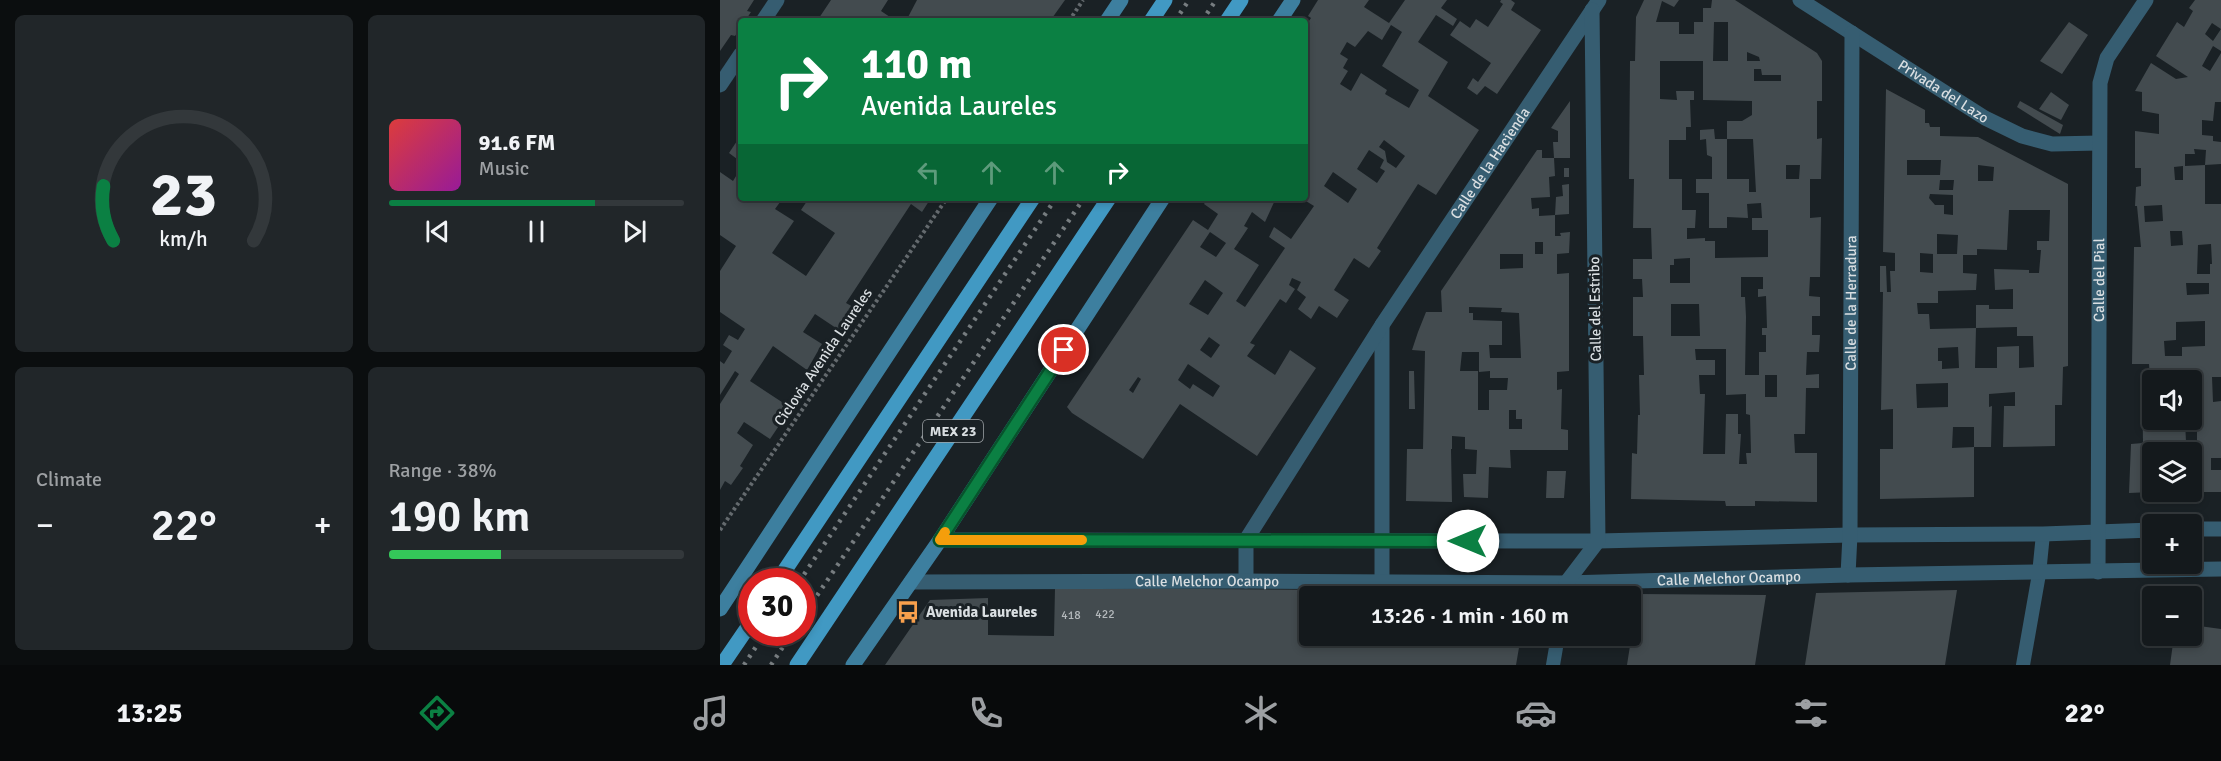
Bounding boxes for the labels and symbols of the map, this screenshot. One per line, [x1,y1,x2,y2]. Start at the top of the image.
street label: Privada del Lazo [1895,56,1992,127]
street label: Calle de la Hacienda [1446,104,1534,222]
street label: Calle de la Herradura [1842,235,1860,371]
street label: Calle del Pial [2090,238,2108,322]
street label: Calle del Estribo [1585,256,1605,362]
street label: Ciclovia Avenida Laureles [770,284,876,429]
pin [1038,324,1089,375]
road number: MEX 23 [923,420,983,442]
position arrow [1436,509,1500,573]
street label: Calle Melchor Ocampo [1657,567,1801,589]
speed limit sign: 30 [738,568,816,646]
street label: Calle Melchor Ocampo [1135,572,1279,590]
bus stop icon: Avenida Laureles [895,599,921,625]
place label: Avenida Laureles [926,603,1037,621]
house number: 422 [1095,607,1115,622]
house number: 418 [1061,608,1081,623]

